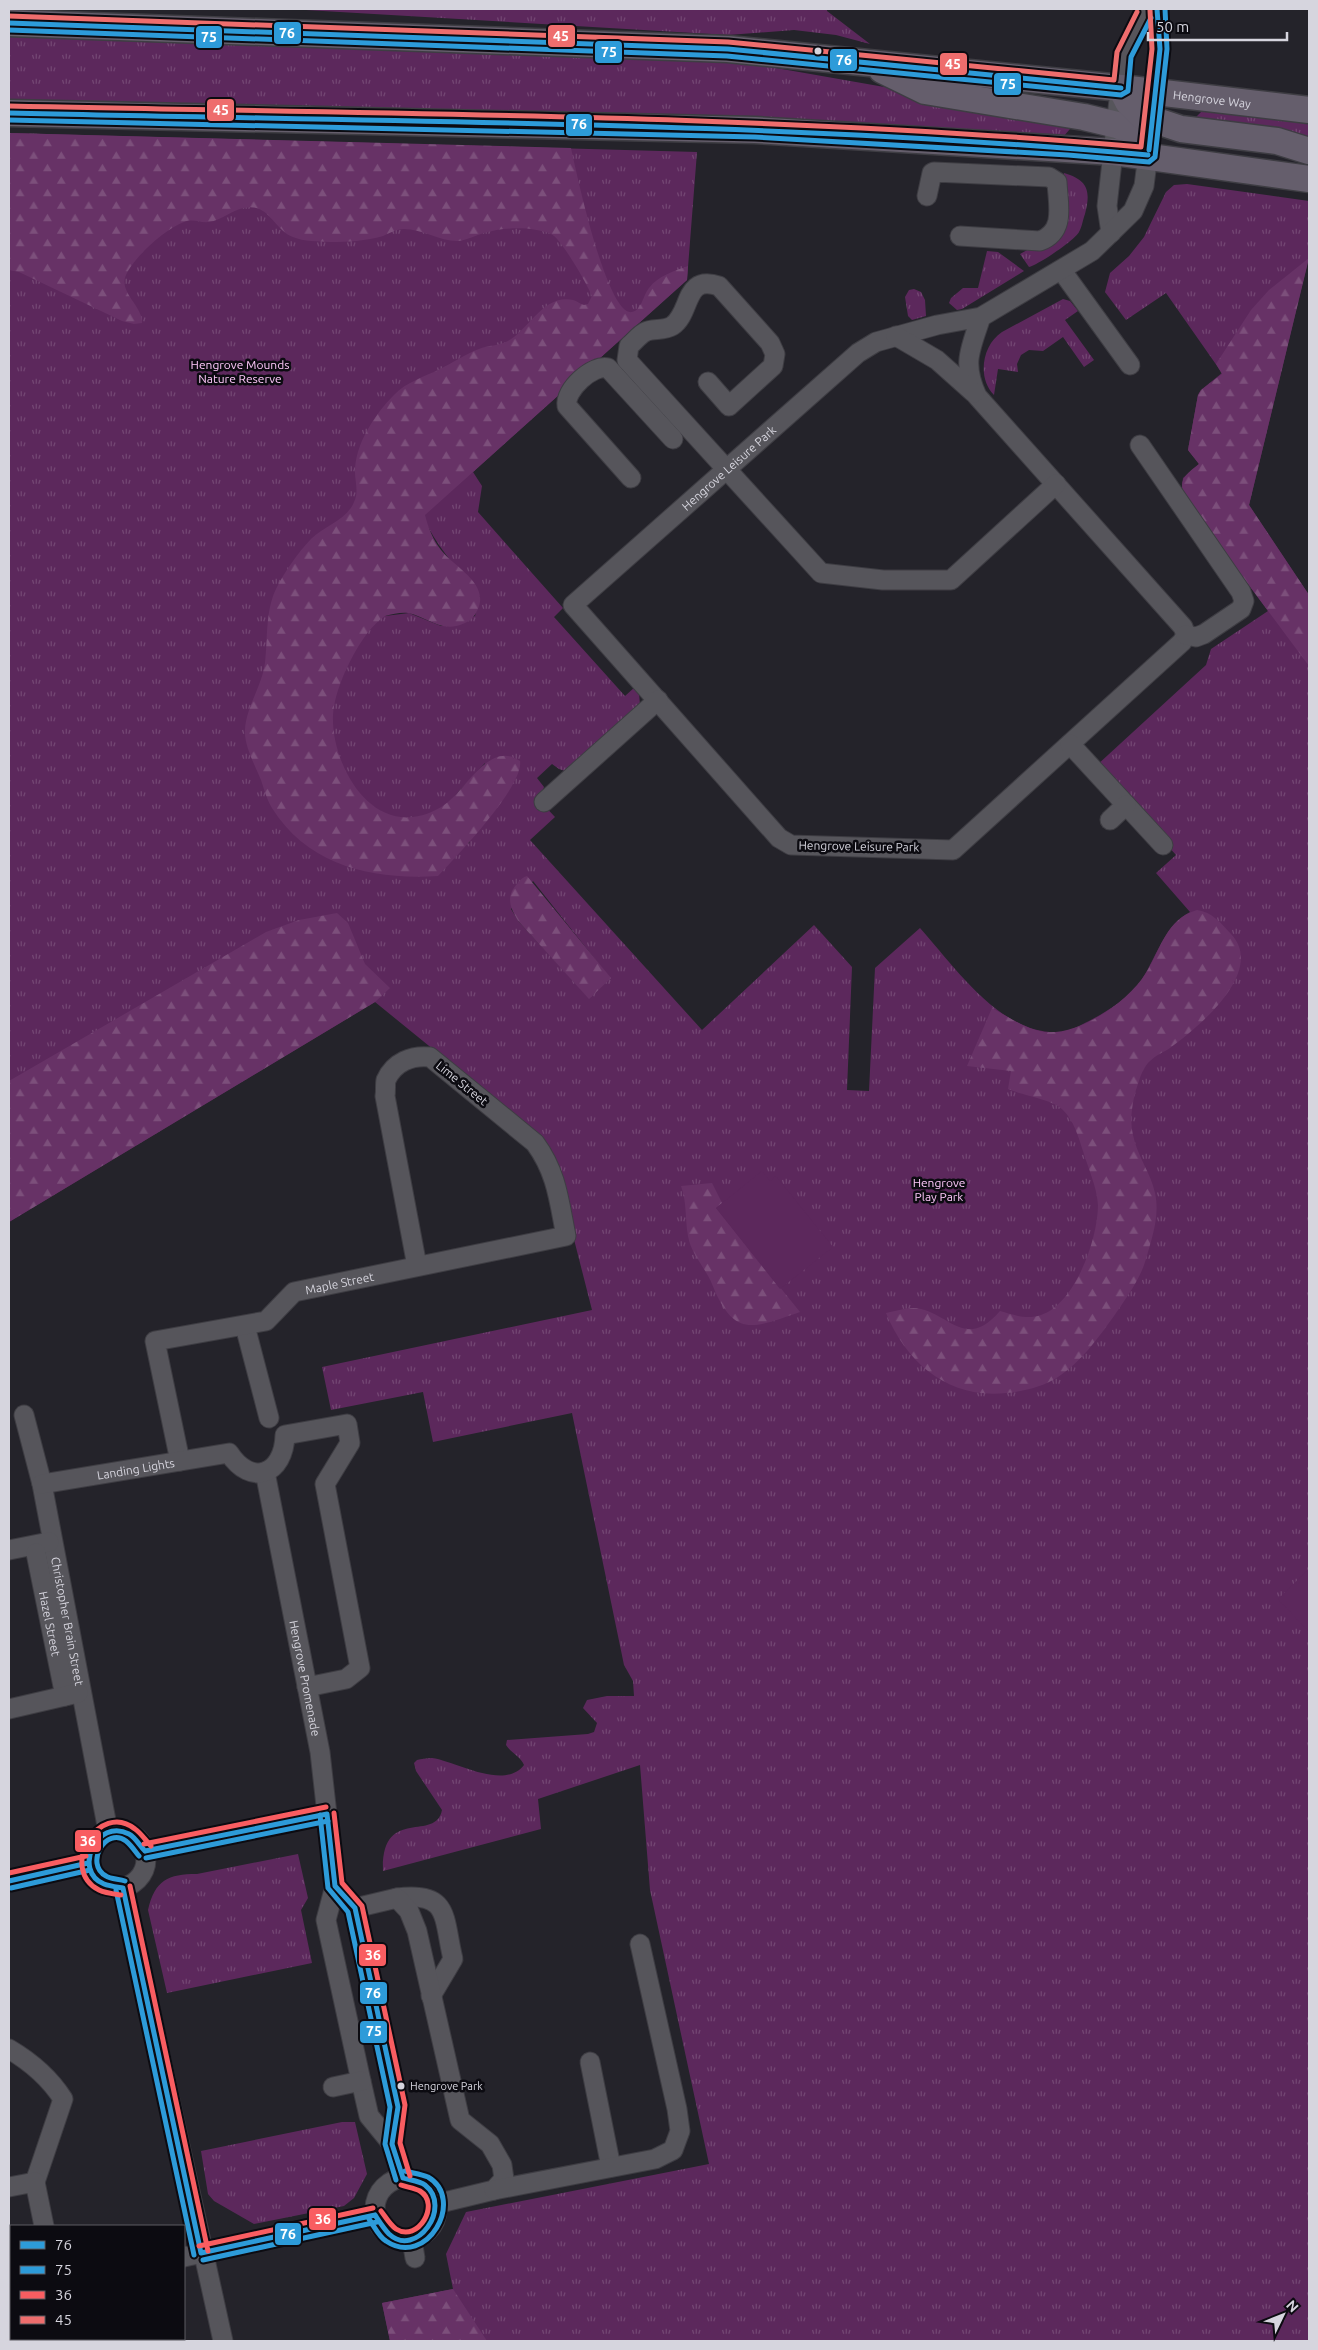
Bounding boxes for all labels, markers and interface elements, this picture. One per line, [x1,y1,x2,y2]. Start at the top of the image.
scale bar [1148,10,1287,42]
text: 50 m [1156,18,1189,35]
line badge: 76 [273,21,302,45]
line badge: 45 [547,24,576,48]
line badge: 75 [195,25,223,49]
text: 76 [279,25,295,41]
text: 45 [553,28,569,44]
text: 75 [201,29,217,45]
line badge: 75 [594,40,623,64]
text: 75 [601,44,617,60]
unlabelled marker [813,46,823,56]
line badge: 76 [829,48,858,72]
text: 76 [836,52,852,68]
line badge: 45 [939,52,968,76]
text: 45 [945,56,961,72]
line badge: 75 [993,72,1022,96]
text: 75 [1000,76,1016,92]
street label: Hengrove Way [1172,88,1252,110]
line badge: 45 [206,98,235,122]
text: 45 [213,102,229,118]
line badge: 76 [565,113,593,137]
text: 76 [571,116,587,132]
park label: Hengrove Mounds Nature Reserve [191,358,289,385]
street label: Hengrove Leisure Park [679,423,778,513]
street label: Hengrove Leisure Park [798,838,920,854]
street label: Lime Street [434,1058,490,1108]
park label: Hengrove Play Park [913,1176,965,1203]
street label: Maple Street [304,1269,375,1296]
street label: Landing Lights [96,1456,175,1481]
street label: Christopher Brain Street [49,1556,87,1687]
street label: Hazel Street [37,1590,63,1657]
street label: Hengrove Promenade [288,1619,323,1737]
line badge: 36 [74,1829,102,1853]
text: 36 [80,1833,96,1849]
line badge: 36 [358,1943,387,1967]
text: 36 [365,1947,381,1963]
line badge: 76 [359,1981,388,2005]
text: 76 [365,1985,381,2001]
line badge: 75 [359,2020,388,2044]
text: 75 [366,2023,382,2039]
place label: Hengrove Park [410,2080,483,2092]
marker: Hengrove Park [396,2081,406,2091]
line badge: 36 [308,2207,337,2231]
text: 36 [315,2211,331,2227]
line badge: 76 [274,2222,302,2246]
legend [10,2225,185,2340]
text: 76 [280,2226,296,2242]
text: 76 [55,2236,72,2253]
text: 75 [55,2261,72,2278]
text: 36 [55,2286,72,2303]
north arrow [1258,2290,1308,2340]
text: N [1283,2297,1302,2315]
text: 45 [55,2311,72,2328]

